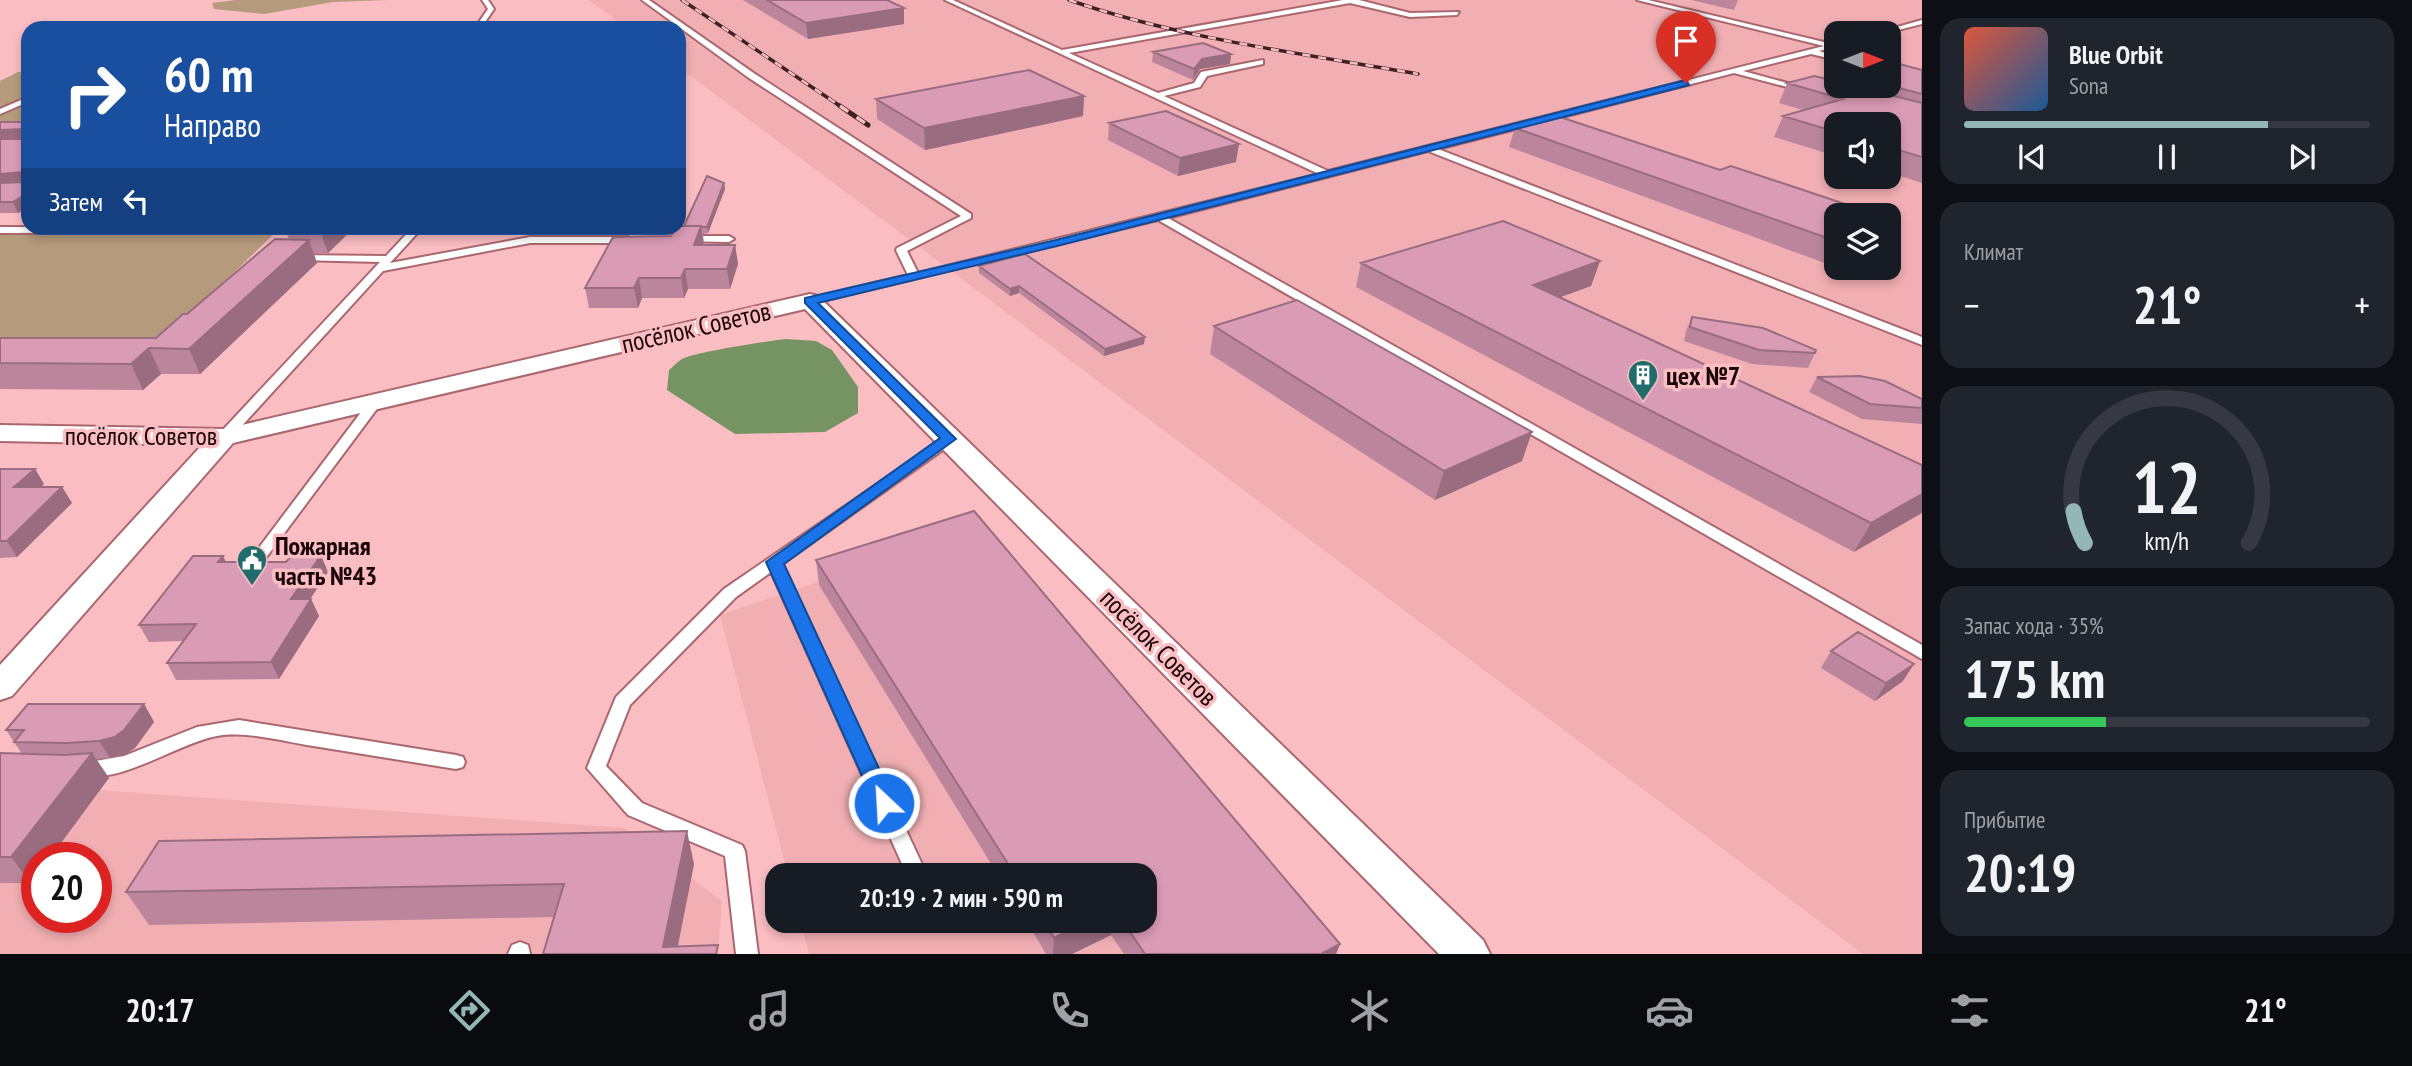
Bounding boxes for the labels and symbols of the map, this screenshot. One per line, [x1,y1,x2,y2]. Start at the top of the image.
pin [1656,11,1716,83]
north arrow [1824,21,1900,98]
street label: посёлок Советов [618,294,774,360]
building icon: цех №7 [1626,358,1660,402]
place label: цех №7 [1666,359,1740,392]
street label: посёлок Советов [65,419,217,452]
place label: Пожарная часть №43 [275,529,377,592]
public building icon: Пожарная часть №43 [235,543,269,587]
street label: посёлок Советов [1093,581,1225,713]
position arrow [847,766,921,840]
speed limit sign: 20 [21,842,112,933]

